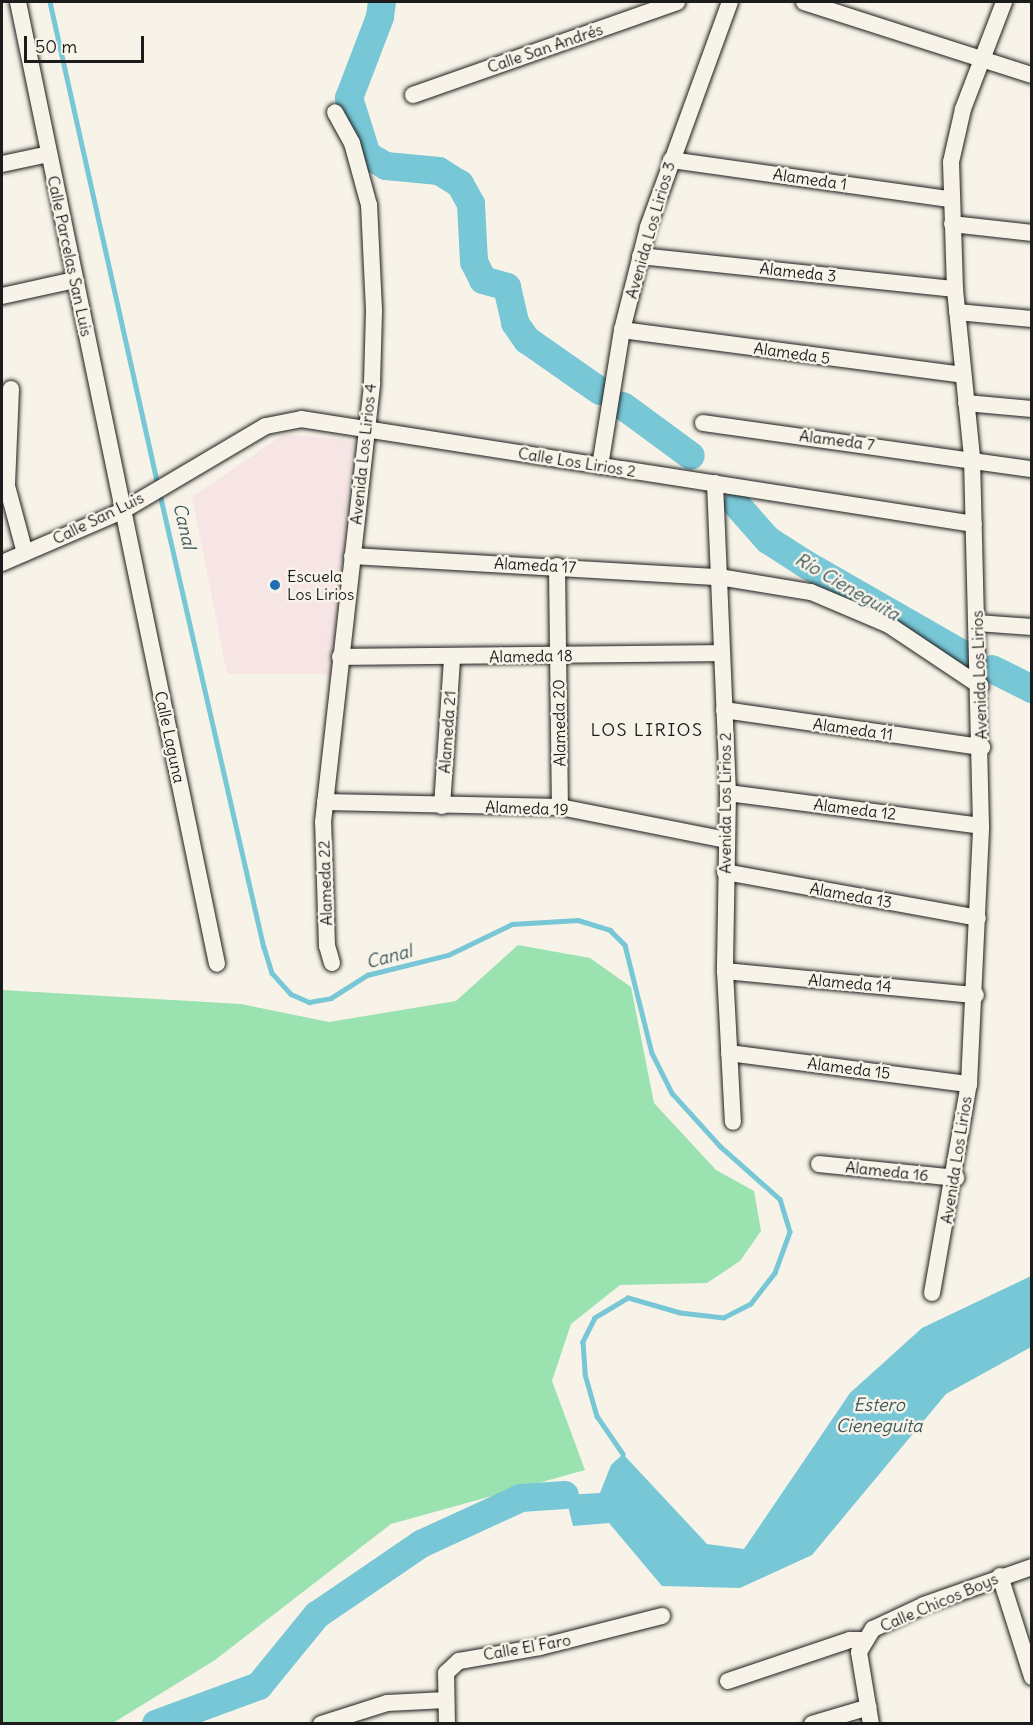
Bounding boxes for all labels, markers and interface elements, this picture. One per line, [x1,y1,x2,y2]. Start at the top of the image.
street label: Calle San Andrés [485,19,605,77]
scale bar [27,24,147,62]
text: 50 m [35,35,77,58]
street label: Avenida Los Lirios 3 [621,159,679,301]
street label: Alameda 1 [772,164,848,194]
street label: Calle Parcelas San Luis [44,174,96,338]
street label: Alameda 3 [759,258,837,286]
street label: Alameda 5 [752,338,832,368]
street label: Avenida Los Lirios 4 [346,382,380,526]
street label: Alameda 7 [798,426,876,454]
street label: Calle Los Lirios 2 [517,443,637,481]
street label: Calle San Luis [49,488,147,548]
water label: Canal [168,501,200,551]
water label: Río Cieneguita [791,549,903,625]
street label: Alameda 17 [493,553,577,577]
place label: Escuela Los Lirios [287,566,354,604]
marker: Escuela Los Lirios [268,578,282,592]
street label: Avenida Los Lirios [967,610,991,740]
street label: Alameda 18 [489,646,573,666]
street label: Alameda 20 [549,679,569,767]
street label: Calle Laguna [151,689,189,785]
street label: Alameda 21 [435,690,459,774]
street label: Alameda 11 [812,714,894,744]
district label: LOS LIRIOS [591,719,703,741]
street label: Avenida Los Lirios 2 [715,732,735,874]
street label: Alameda 12 [813,794,897,824]
street label: Alameda 19 [485,797,569,819]
street label: Alameda 22 [314,840,336,926]
street label: Alameda 13 [808,878,894,912]
water label: Canal [364,941,414,973]
street label: Alameda 14 [808,970,892,996]
street label: Alameda 15 [806,1053,892,1083]
street label: Avenida Los Lirios [936,1095,976,1225]
street label: Alameda 16 [844,1157,930,1185]
water label: Estero Cieneguita [836,1395,922,1438]
street label: Calle Chicos Boys [877,1568,1001,1636]
street label: Calle El Faro [482,1630,572,1664]

